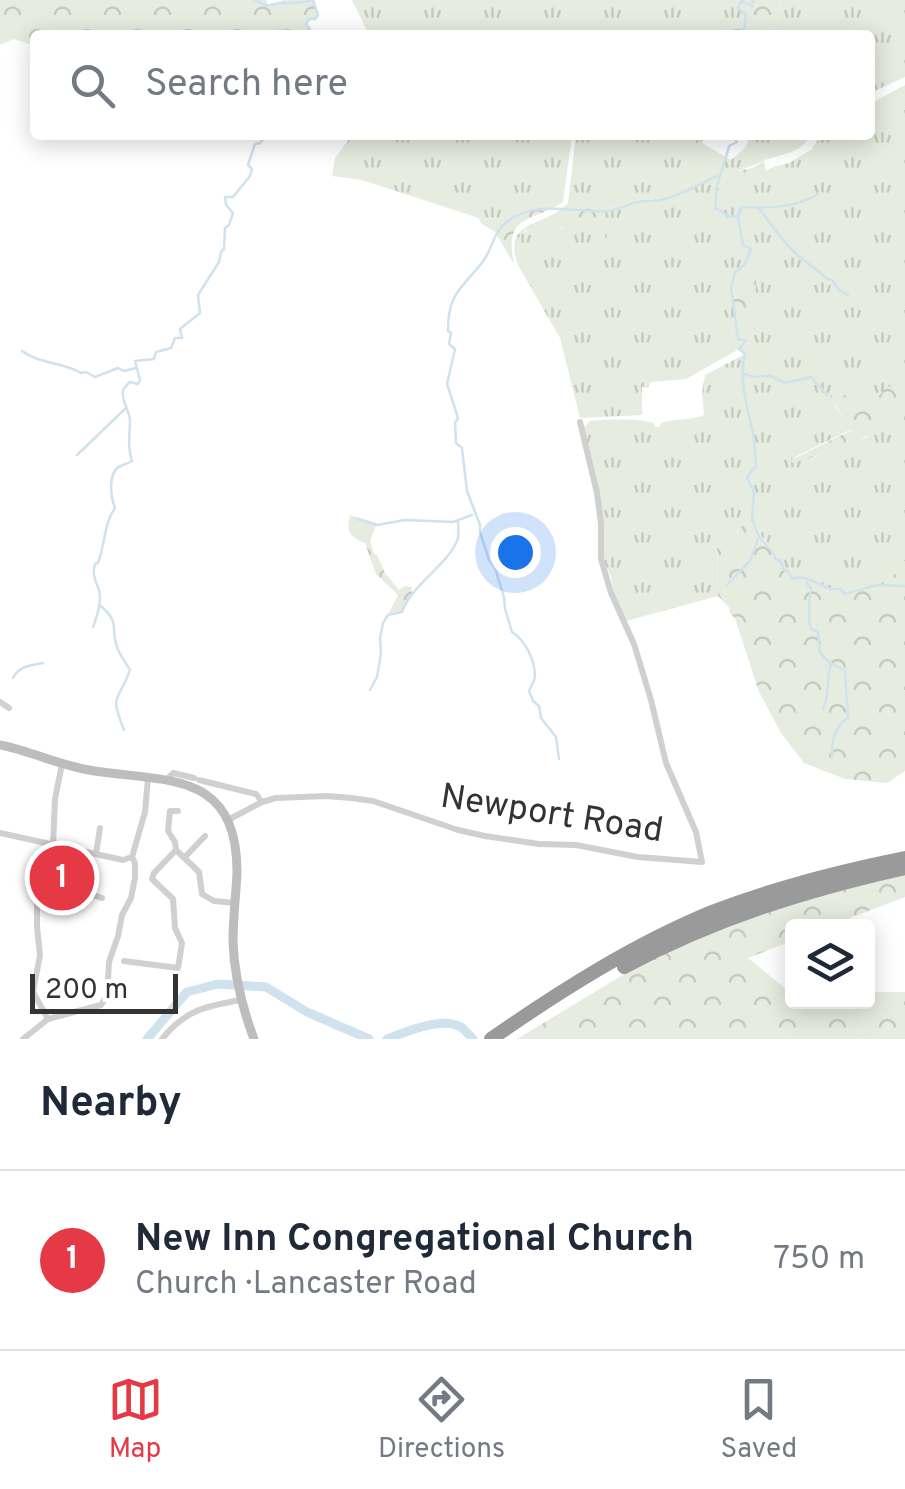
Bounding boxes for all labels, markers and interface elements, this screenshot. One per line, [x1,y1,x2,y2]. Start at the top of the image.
search box [30,30,875,140]
icon: search [65,58,120,113]
text: Search here [145,61,348,110]
your location [490,527,541,578]
street label: Newport Road [437,776,666,854]
pin: 1 [30,840,94,916]
map controls [785,919,875,1009]
button: layers [785,919,875,1009]
scale bar [30,969,178,1014]
text: 200 m [45,973,128,1009]
text: Nearby [40,1078,182,1131]
text: New Inn Congregational Church [135,1216,694,1265]
text: 1 [66,1240,79,1280]
text: 750 m [773,1240,865,1280]
text: Church · Lancaster Road [135,1265,477,1305]
tab: Map [108,1372,163,1468]
tab: Directions [378,1372,505,1468]
tab: Saved [720,1372,797,1468]

